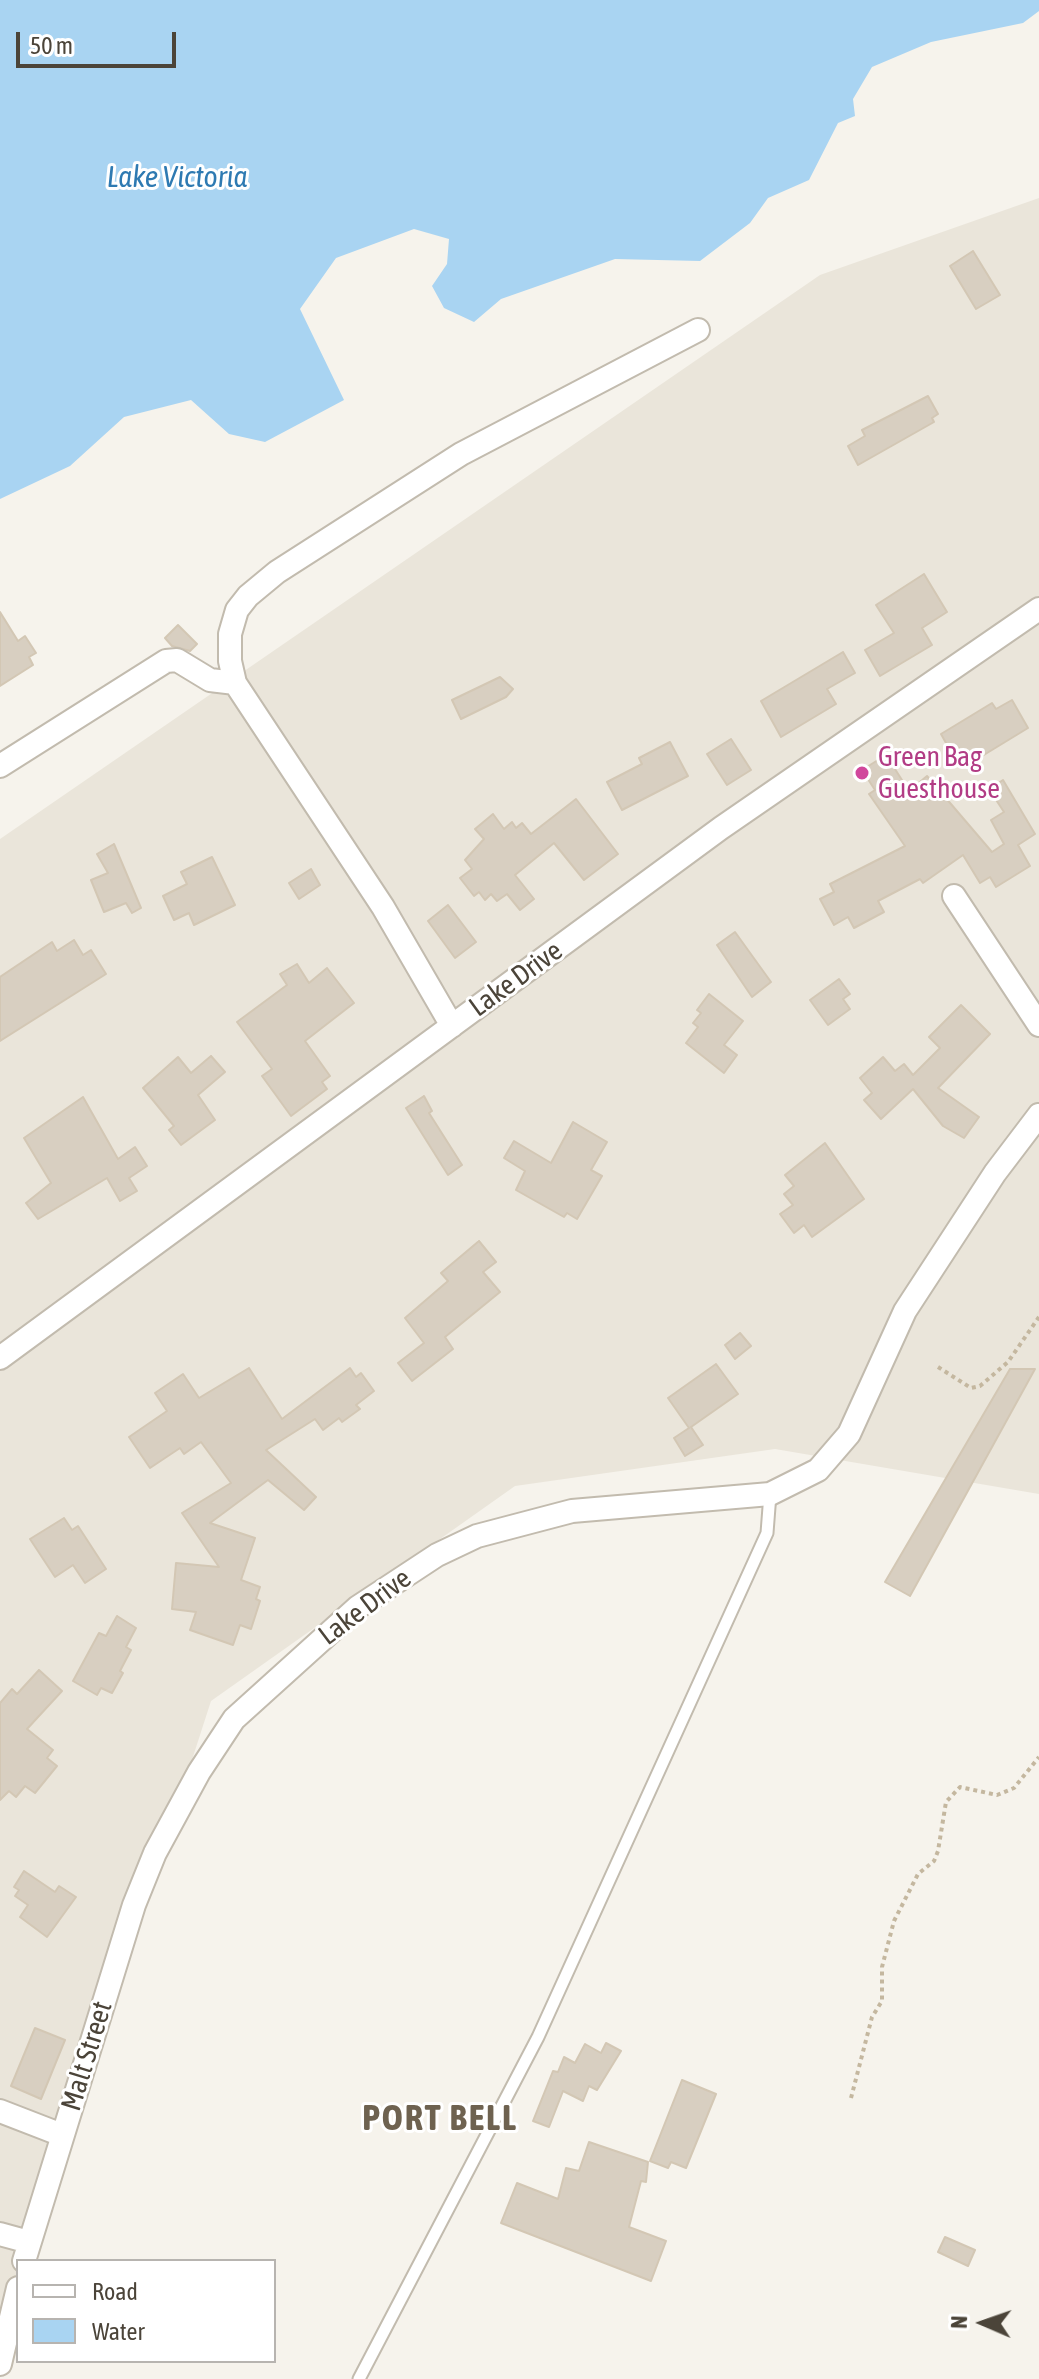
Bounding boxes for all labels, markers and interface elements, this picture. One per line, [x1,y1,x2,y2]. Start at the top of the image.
scale bar [20,16,180,66]
text: 50 m [30,32,73,59]
water label: Lake Victoria [107,160,247,196]
place label: Green Bag Guesthouse [878,740,1000,806]
marker: Green Bag Guesthouse [853,764,871,782]
street label: Lake Drive [463,934,569,1024]
street label: Lake Drive [312,1562,418,1652]
street label: Malt Street [54,1997,120,2115]
district label: PORT BELL [362,2097,518,2141]
legend [16,2259,276,2363]
text: Road [92,2278,138,2305]
north arrow [943,2283,1023,2363]
text: N [946,2315,972,2329]
text: Water [92,2318,145,2345]

